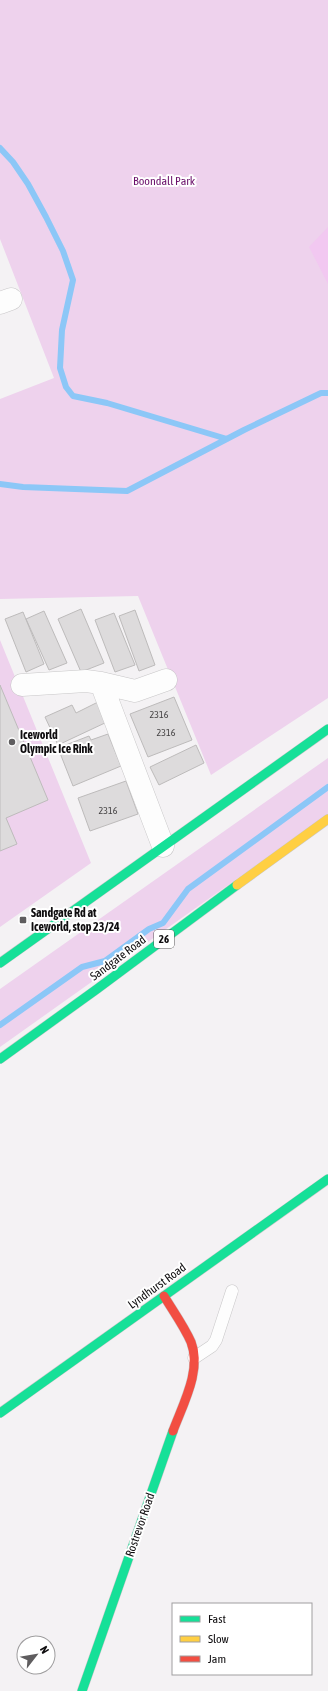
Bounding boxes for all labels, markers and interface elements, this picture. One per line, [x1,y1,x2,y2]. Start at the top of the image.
park label: Boondall Park [133,174,196,188]
house number: 2316 [150,709,169,720]
house number: 2316 [157,727,176,738]
place label: Iceworld Olympic Ice Rink [20,728,93,756]
marker: Iceworld Olympic Ice Rink [7,737,17,747]
house number: 2316 [99,805,118,816]
place label: Sandgate Rd at Iceworld, stop 23/24 [31,906,120,934]
marker: Sandgate Rd at Iceworld, stop 23/24 [18,915,28,925]
road number: 26 [154,930,174,948]
street label: Sandgate Road [87,933,149,983]
street label: Lyndhurst Road [125,1260,189,1312]
street label: Rostrevor Road [123,1491,157,1559]
legend [172,1603,312,1675]
text: Fast [208,1612,226,1626]
text: Slow [208,1632,229,1646]
north arrow [16,1635,56,1675]
text: N [38,1644,51,1656]
text: Jam [208,1652,226,1666]

